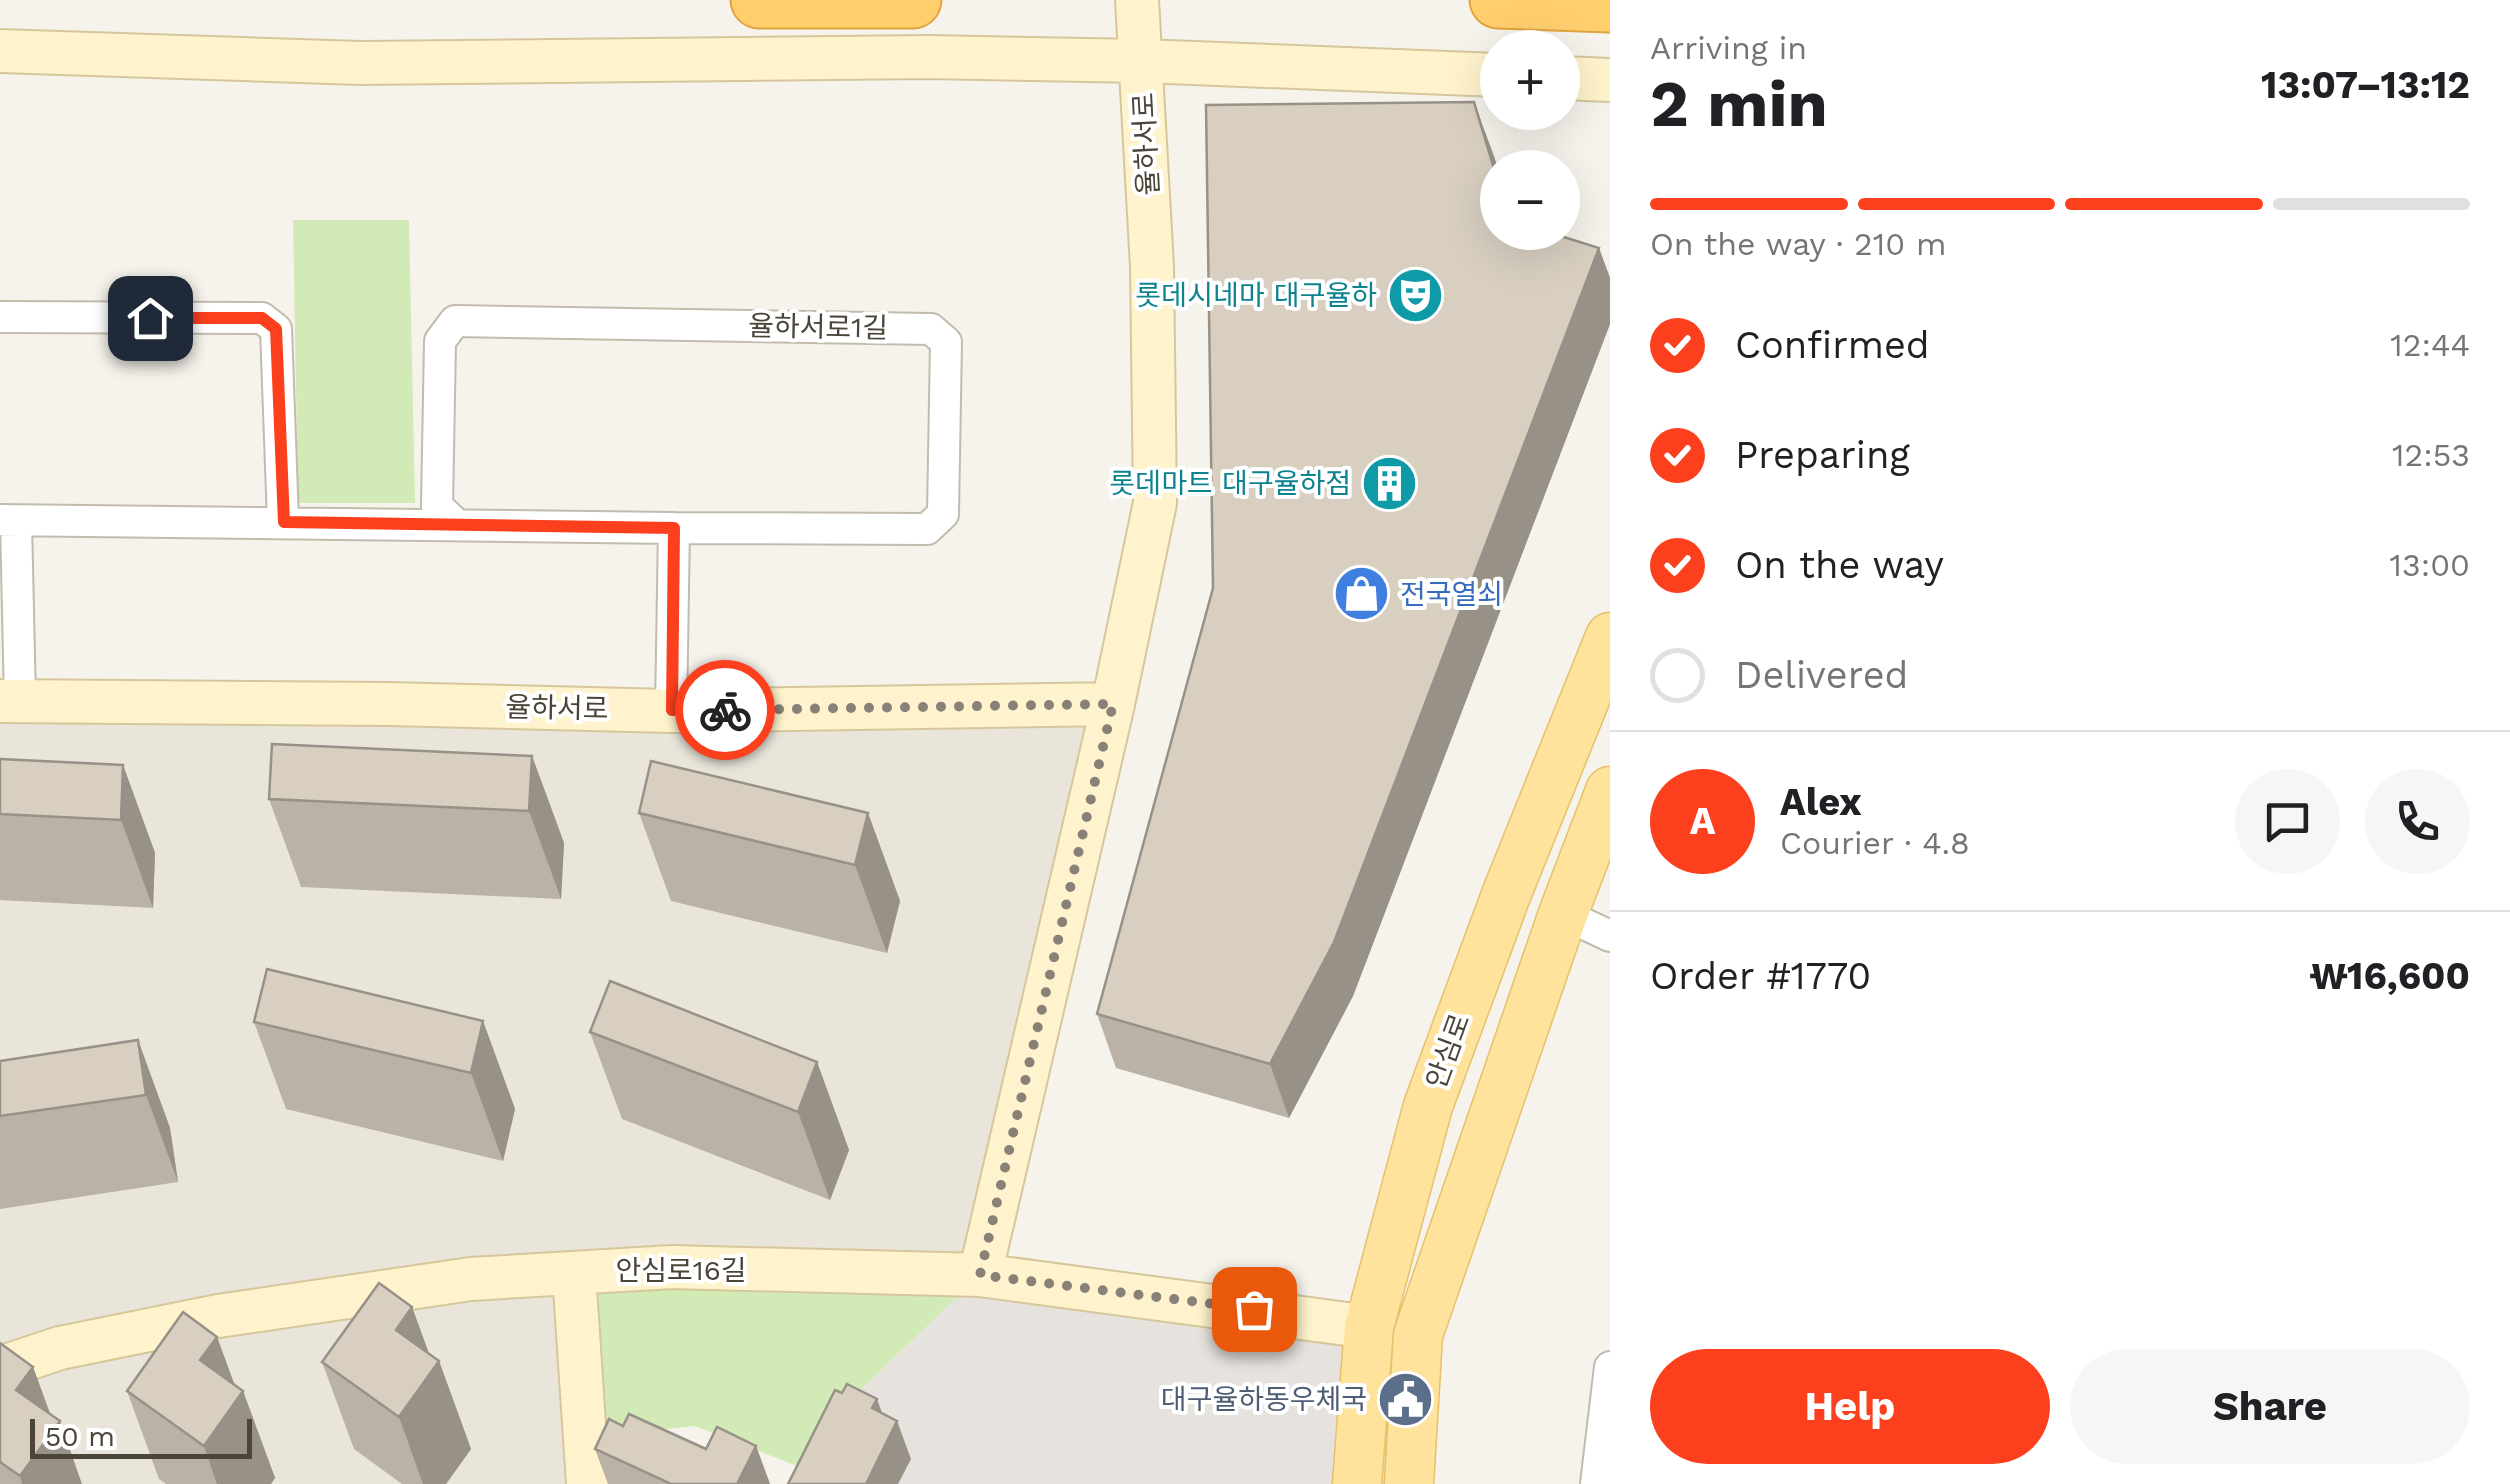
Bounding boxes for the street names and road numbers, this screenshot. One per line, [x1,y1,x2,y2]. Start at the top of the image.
street label: 율하서로 [1127,92,1165,196]
street label: 율하서로1길 [748,309,888,345]
street label: 율하서로 [505,691,609,725]
street label: 안심로 [1419,1009,1477,1093]
street label: 안심로16길 [616,1254,747,1287]

